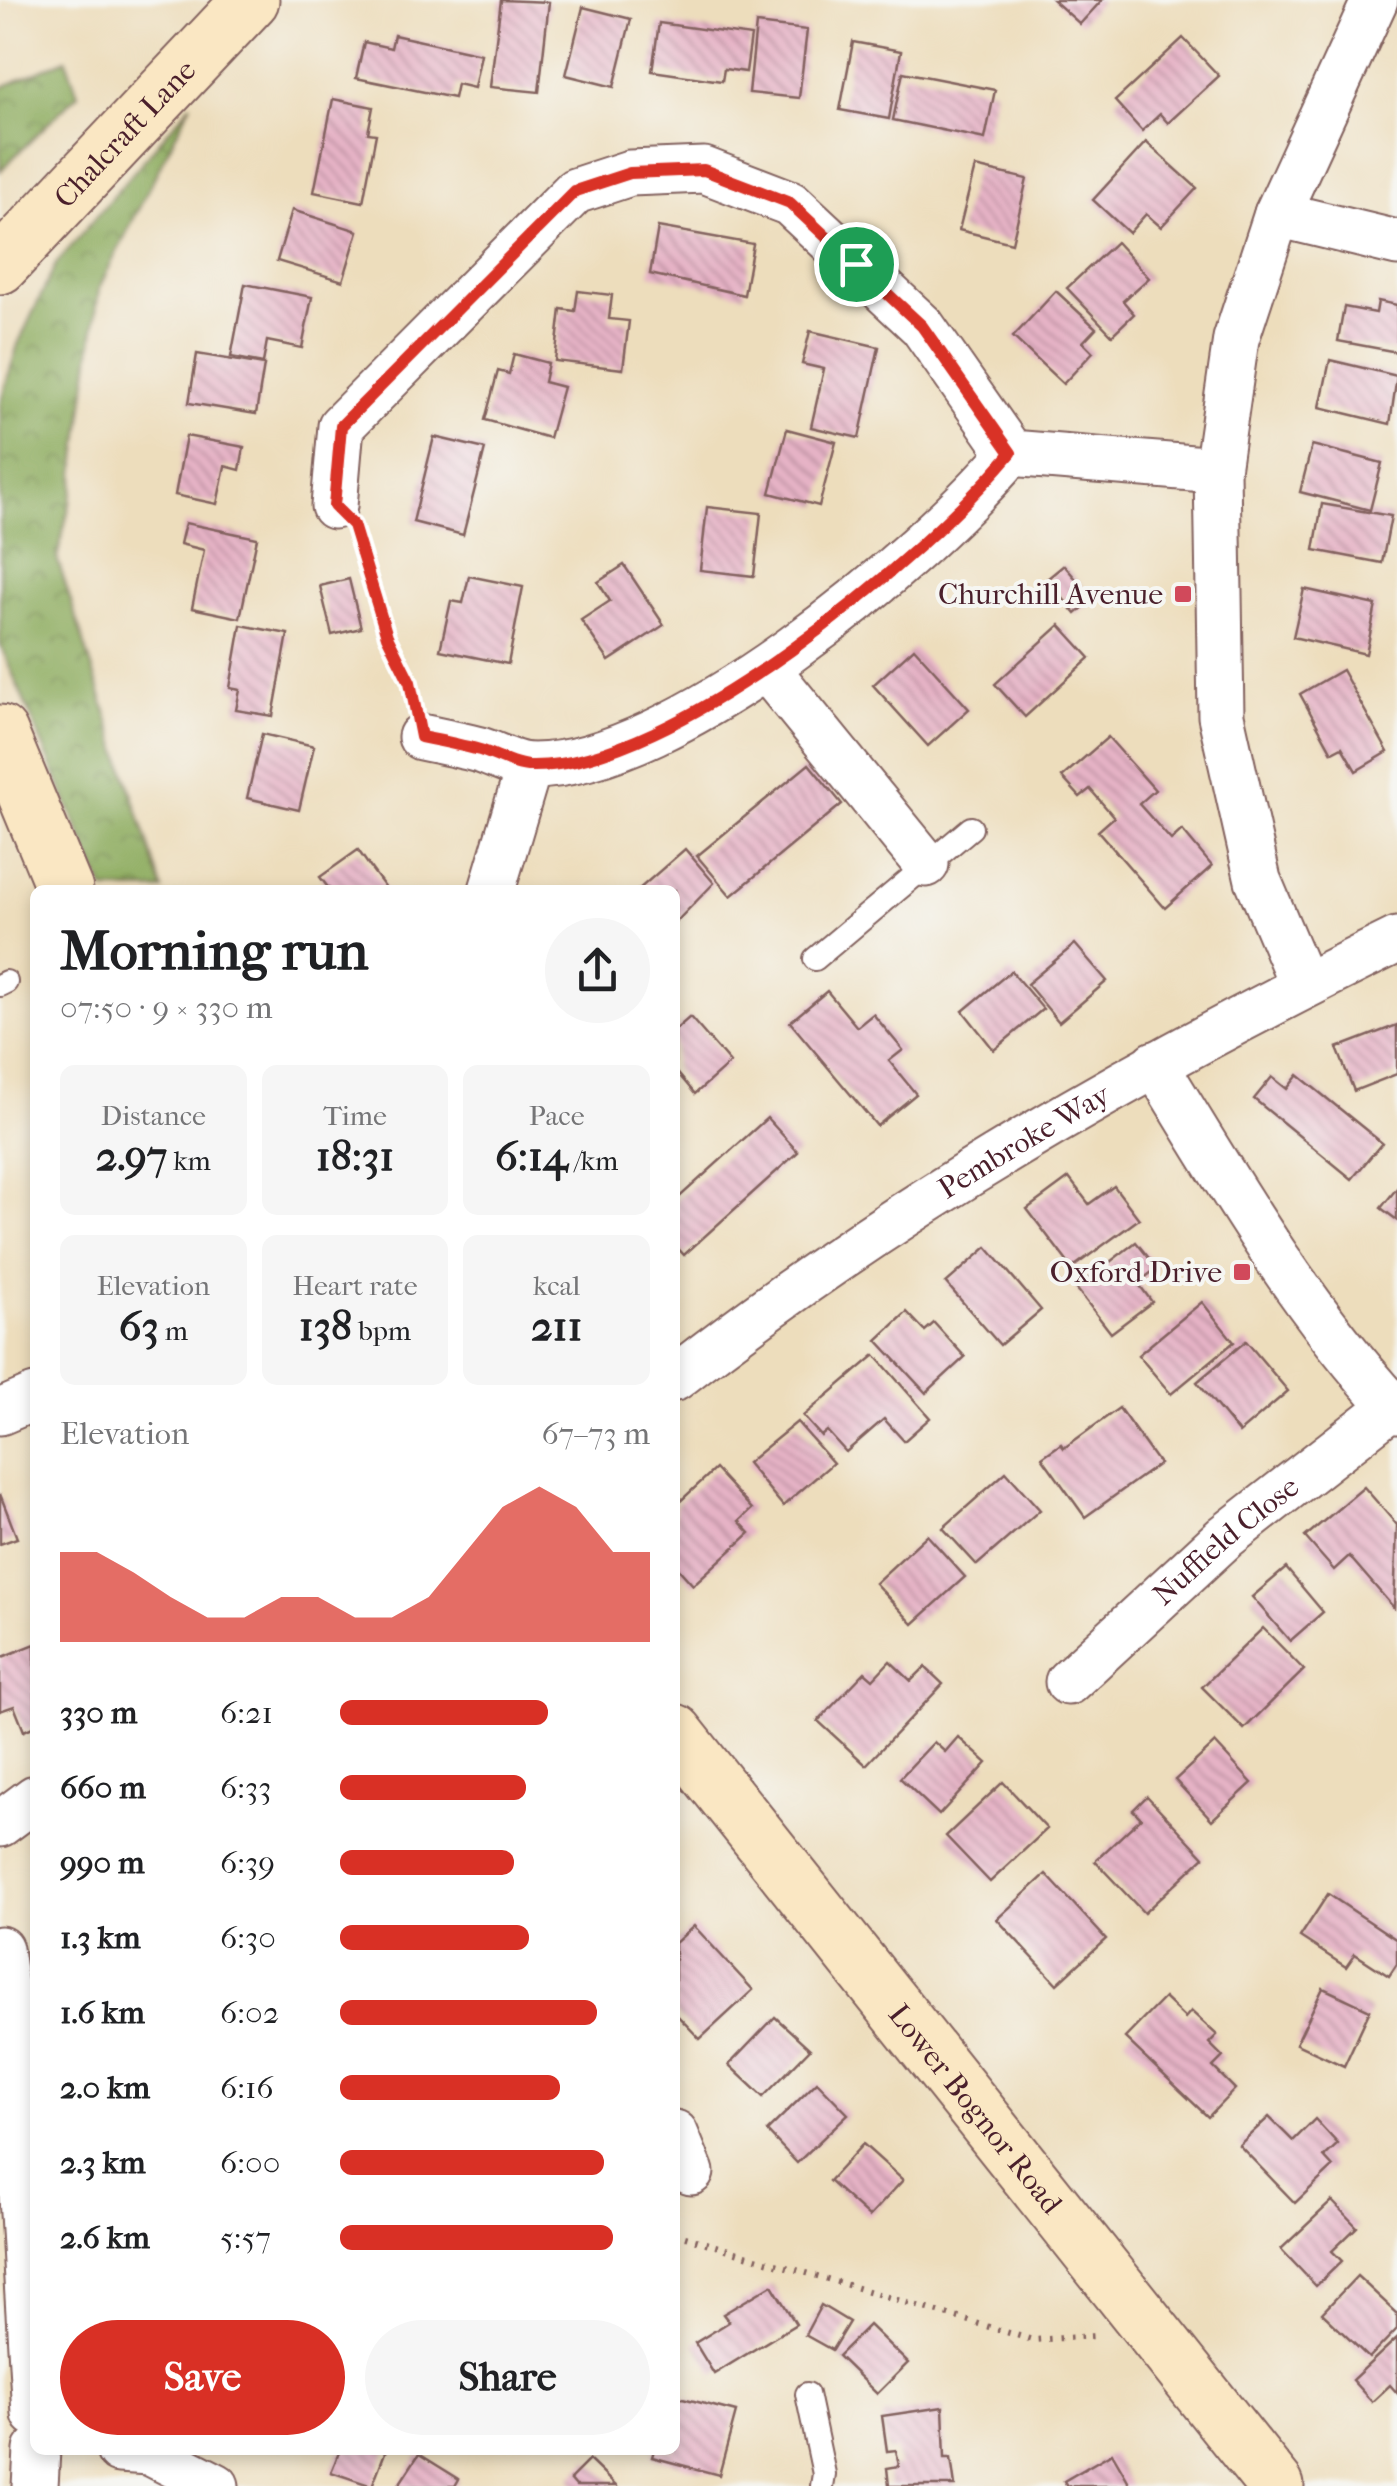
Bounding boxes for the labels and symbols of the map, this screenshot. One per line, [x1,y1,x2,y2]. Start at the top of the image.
street label: Chalcraft Lane [47,53,203,215]
pin [814,222,899,307]
place label: Churchill Avenue [938,577,1163,612]
marker: Churchill Avenue [1172,583,1194,605]
street label: Pembroke Way [932,1077,1117,1206]
place label: Oxford Drive [1050,1255,1222,1290]
marker: Oxford Drive [1231,1261,1253,1283]
street label: Nuffield Close [1146,1469,1306,1613]
street label: Lower Bognor Road [881,1997,1070,2221]

